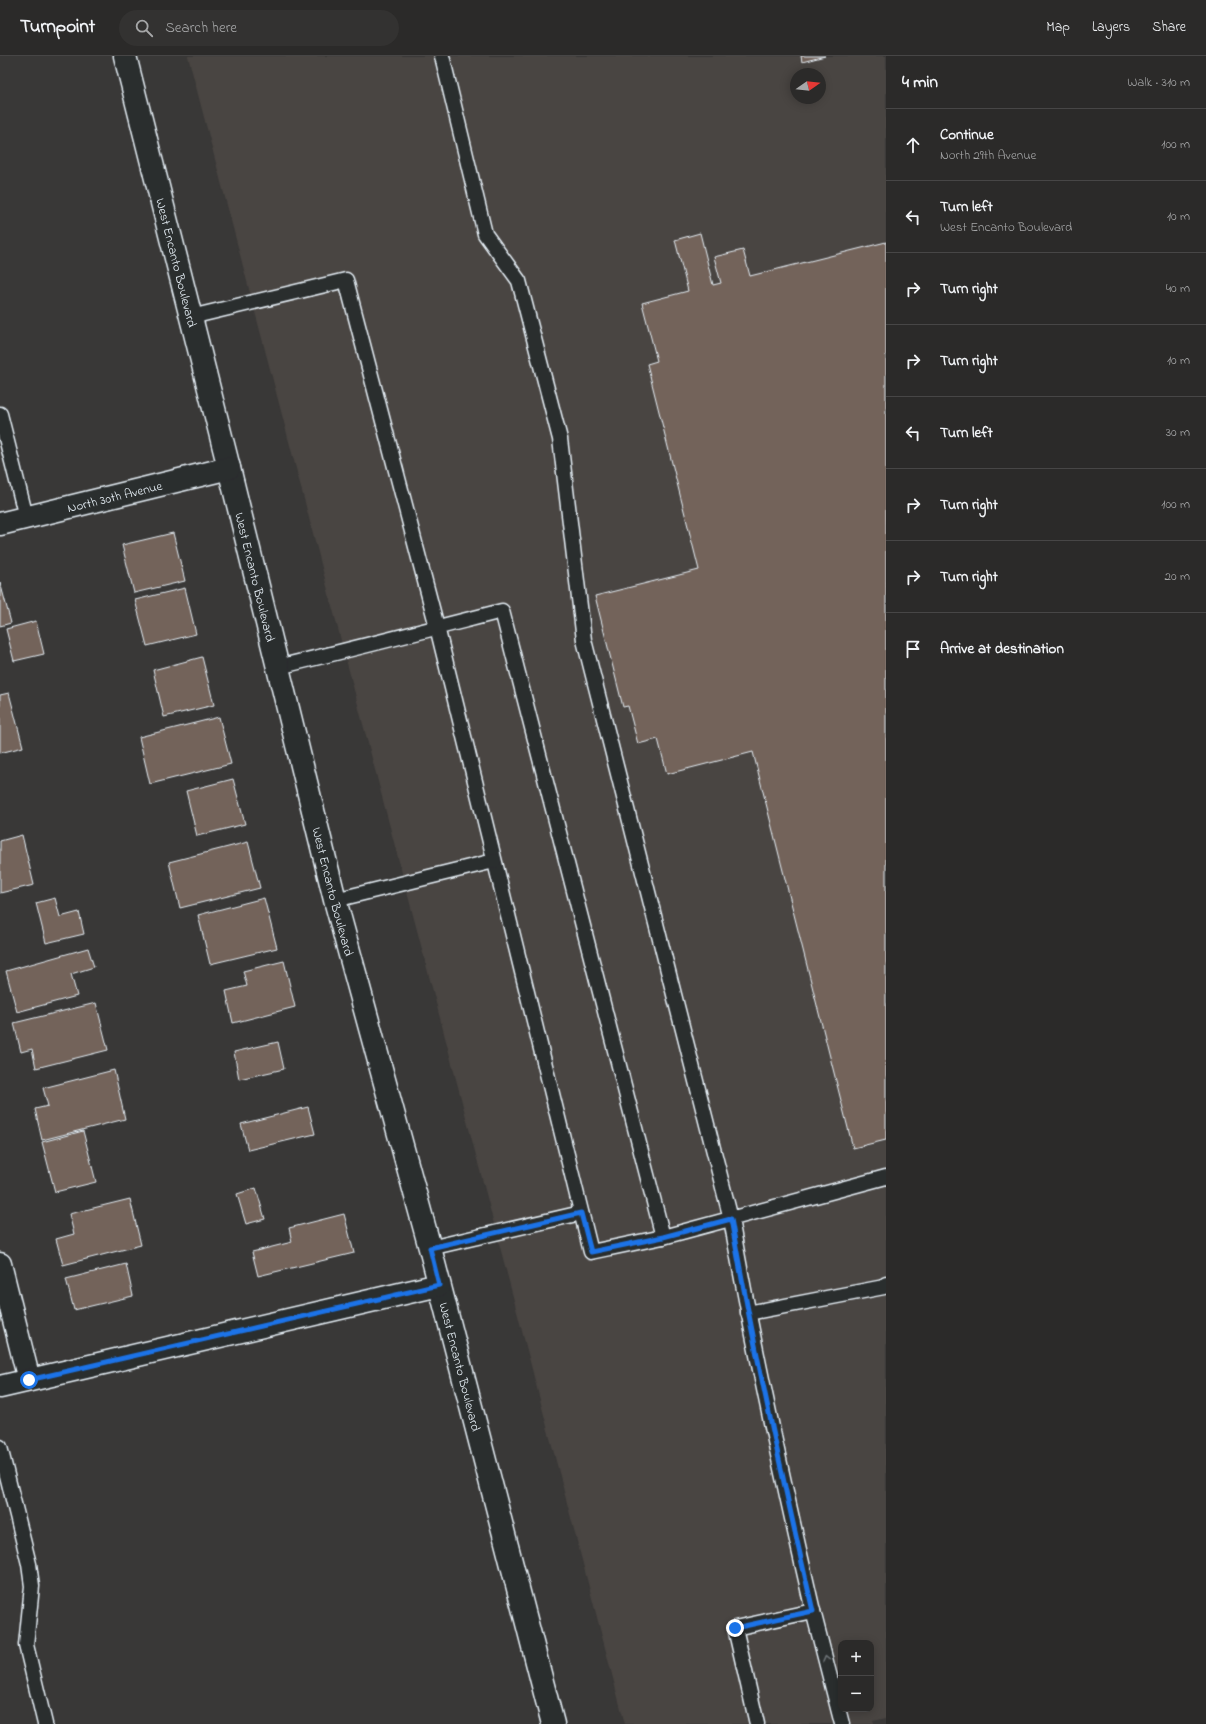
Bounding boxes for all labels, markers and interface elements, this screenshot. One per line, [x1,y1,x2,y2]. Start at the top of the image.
search box [119,10,399,46]
text: Turnpoint [20,14,95,41]
icon: search [133,17,155,39]
text: Search here [165,17,237,39]
text: Map [1046,17,1070,38]
text: Layers [1092,17,1130,38]
text: Share [1152,17,1186,38]
north arrow [790,68,826,104]
text: 4 min [902,70,938,95]
text: Walk · 310 m [1127,73,1190,92]
text: Continue [940,124,994,146]
icon: ahead [902,134,924,156]
text: 100 m [1161,135,1190,154]
text: North 29th Avenue [940,146,1036,165]
street label: West Encanto Boulevard [150,196,201,330]
text: Turn left [940,196,993,218]
icon: left [902,206,924,228]
text: 10 m [1167,207,1190,226]
text: West Encanto Boulevard [940,218,1072,237]
icon: right [902,278,924,300]
text: Turn right [940,278,998,300]
text: 40 m [1166,279,1190,298]
icon: right [902,350,924,372]
text: Turn right [940,350,998,372]
text: 10 m [1167,351,1190,370]
icon: left [902,422,924,444]
text: Turn left [940,422,993,444]
text: 30 m [1166,423,1190,442]
street label: North 30th Avenue [66,477,165,518]
icon: right [902,494,924,516]
text: Turn right [940,494,998,516]
text: 100 m [1161,495,1190,514]
street label: West Encanto Boulevard [229,511,279,644]
icon: right [902,566,924,588]
text: Turn right [940,566,998,588]
text: 20 m [1165,567,1190,586]
icon: arrive [902,638,924,660]
text: Arrive at destination [940,638,1064,660]
street label: West Encanto Boulevard [306,825,358,959]
street label: West Encanto Boulevard [433,1301,485,1434]
route start [20,1371,38,1389]
route end [726,1619,744,1637]
map controls [838,1640,874,1712]
button: + [838,1640,874,1676]
one-way arrow [822,1656,830,1662]
button: − [838,1676,874,1712]

